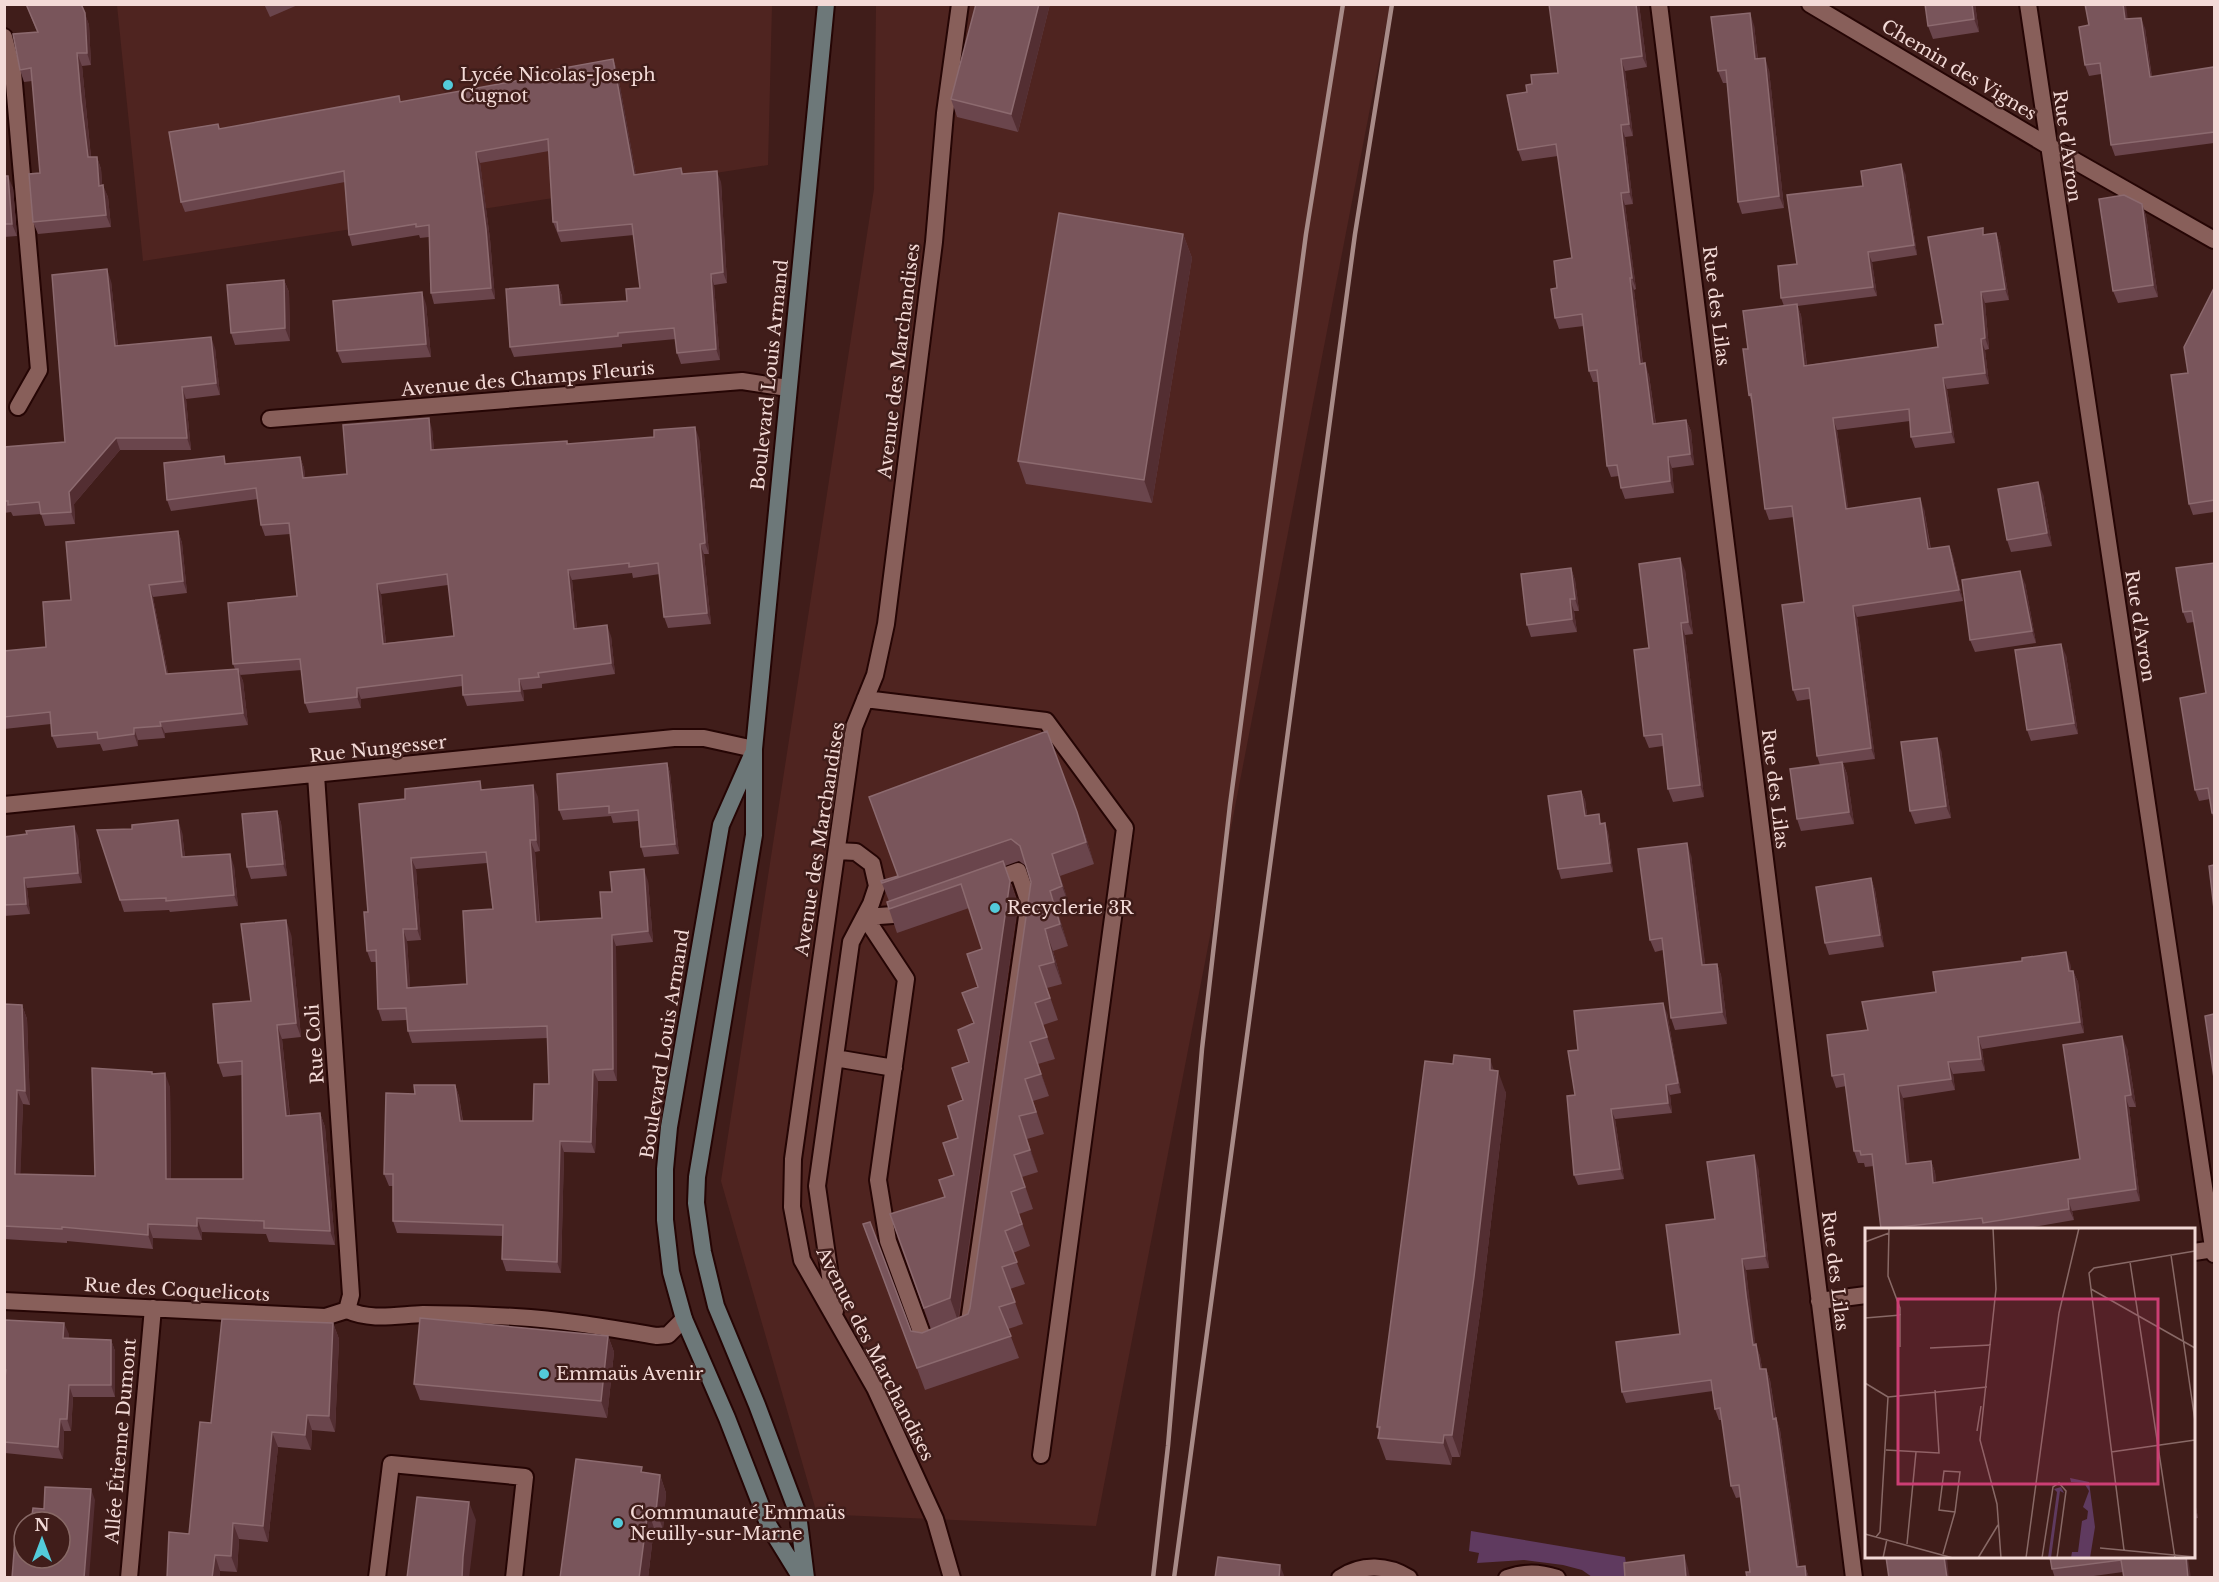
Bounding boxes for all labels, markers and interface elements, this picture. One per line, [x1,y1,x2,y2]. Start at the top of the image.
street label: Chemin des Vignes [1877,15,2041,125]
place label: Lycée Nicolas-Joseph Cugnot [460,64,656,107]
marker: Lycée Nicolas-Joseph Cugnot [441,78,455,92]
street label: Rue d'Avron [2048,89,2086,203]
street label: Avenue des Marchandises [874,242,924,481]
street label: Rue des Lilas [1698,245,1734,367]
street label: Boulevard Louis Armand [747,258,793,492]
street label: Avenue des Champs Fleuris [399,357,656,401]
street label: Rue d'Avron [2120,569,2160,683]
street label: Avenue des Marchandises [790,720,849,959]
street label: Rue des Lilas [1757,728,1793,850]
street label: Rue Nungesser [308,731,448,767]
place label: Recyclerie 3R [1007,897,1134,919]
marker: Recyclerie 3R [988,901,1002,915]
street label: Boulevard Louis Armand [636,928,694,1160]
street label: Rue Coli [301,1003,329,1085]
street label: Rue des Lilas [1817,1210,1853,1332]
inset map [1865,1228,2195,1558]
street label: Avenue des Marchandises [811,1243,939,1465]
street label: Rue des Coquelicots [83,1274,271,1306]
street label: Allée Étienne Dumont [100,1337,141,1546]
place label: Emmaüs Avenir [556,1363,704,1385]
marker: Emmaüs Avenir [537,1367,551,1381]
place label: Communauté Emmaüs Neuilly-sur-Marne [630,1502,846,1545]
north arrow [12,1510,72,1570]
text: N [34,1515,50,1535]
marker: Communauté Emmaüs Neuilly-sur-Marne [611,1516,625,1530]

